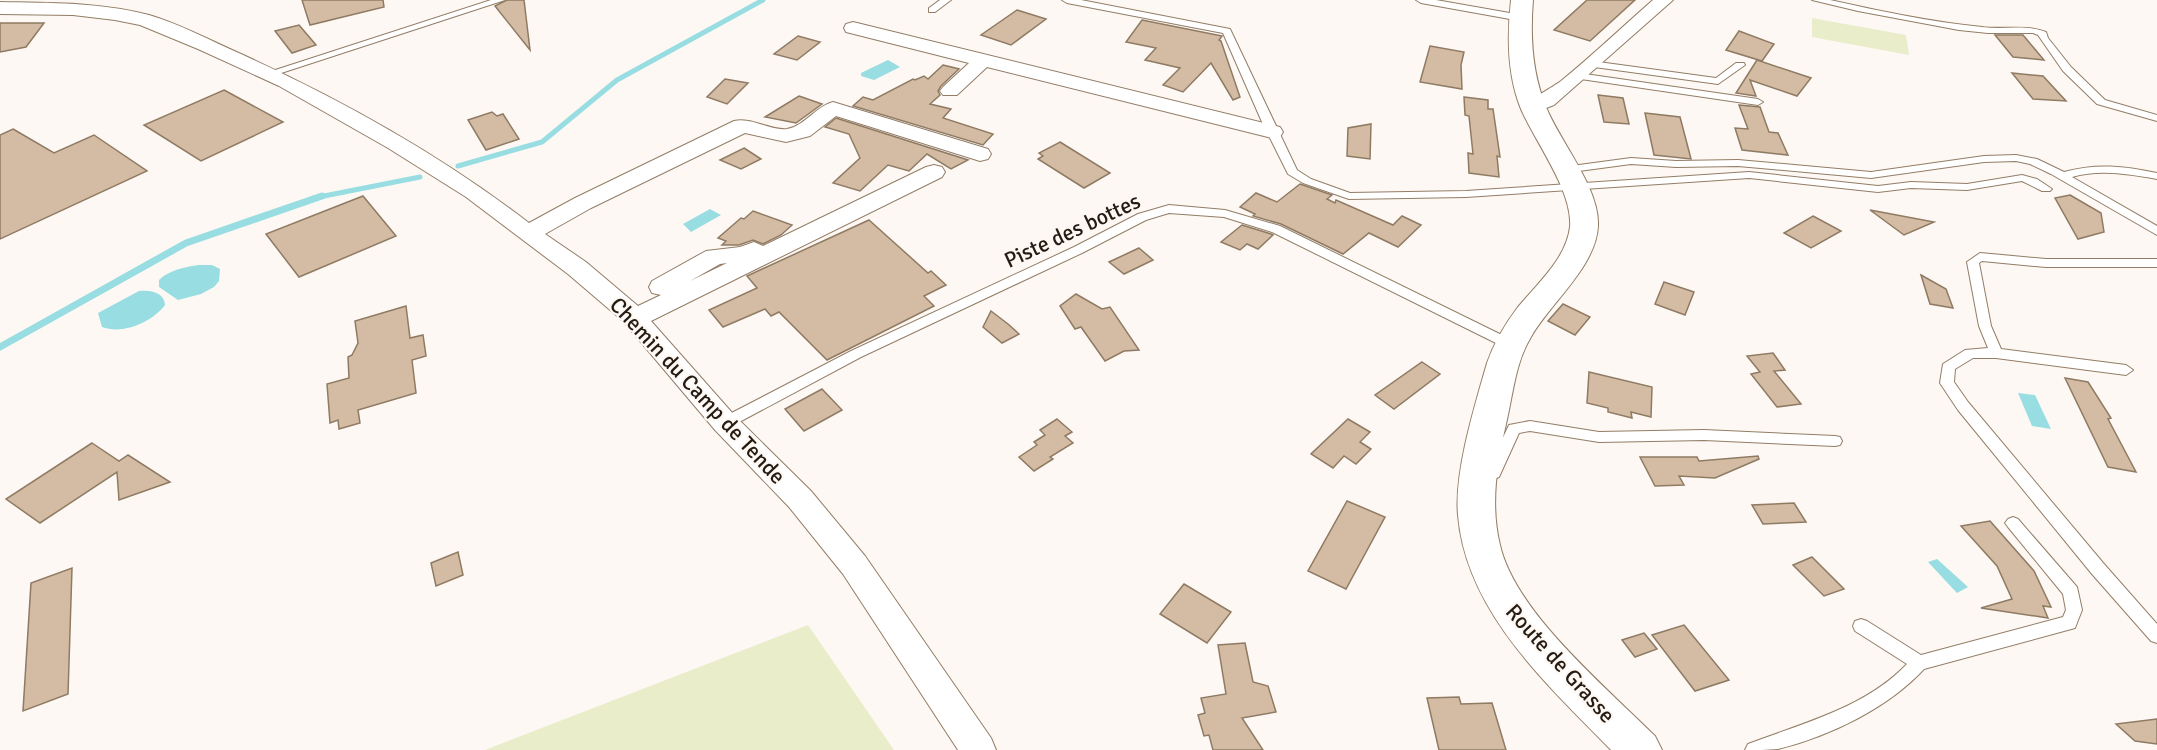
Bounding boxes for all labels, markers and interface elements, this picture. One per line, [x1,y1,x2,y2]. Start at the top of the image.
street label: Piste des bottes [1000,187,1145,274]
street label: Chemin du Camp de Tende [604,291,791,489]
street label: Route de Grasse [1500,598,1621,728]

